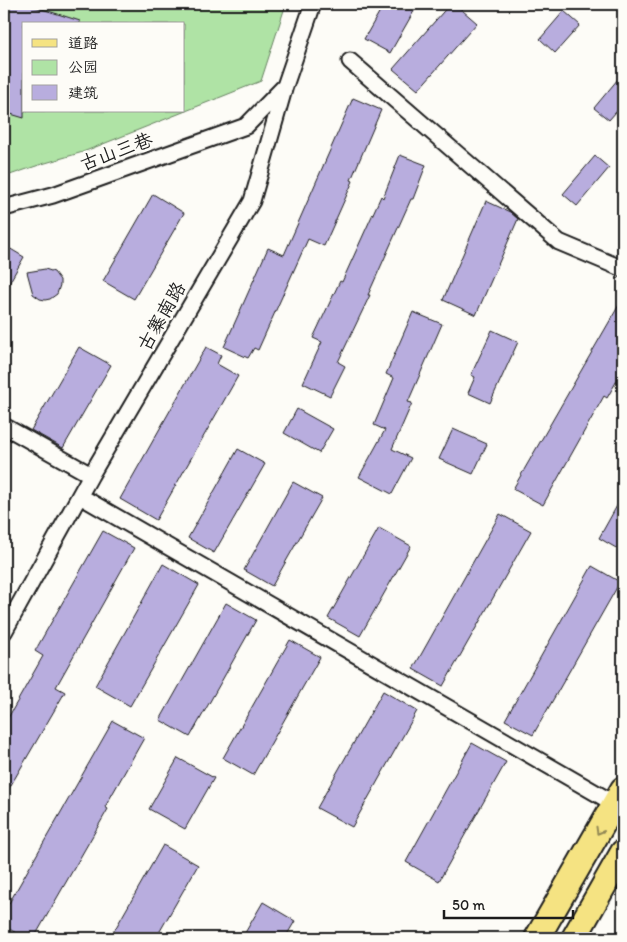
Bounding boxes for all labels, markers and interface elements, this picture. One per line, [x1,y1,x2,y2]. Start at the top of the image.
legend [22,22,185,112]
text: 道路 [68,34,98,52]
text: 公园 [68,58,98,76]
text: 建筑 [68,84,98,102]
street label: 古山三巷 [77,128,156,175]
street label: 古寨南路 [132,278,190,355]
one-way arrow [595,826,605,835]
scale bar [444,887,573,919]
text: 50 m [452,896,485,914]

